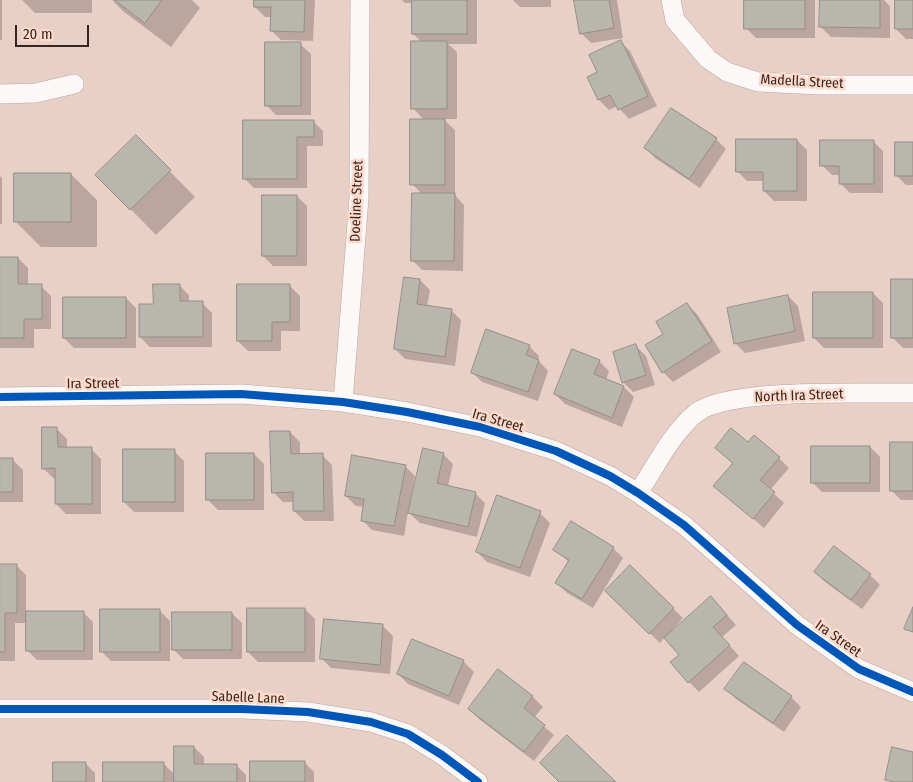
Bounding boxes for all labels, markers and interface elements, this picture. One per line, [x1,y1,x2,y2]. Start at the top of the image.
scale bar [18,15,91,47]
text: 20 m [23,25,53,43]
street label: Madella Street [760,71,844,93]
street label: Doeline Street [347,160,367,242]
street label: Ira Street [67,375,119,393]
street label: North Ira Street [754,386,844,406]
street label: Ira Street [470,406,526,436]
street label: Ira Street [812,617,864,661]
street label: Sabelle Lane [211,688,285,708]

